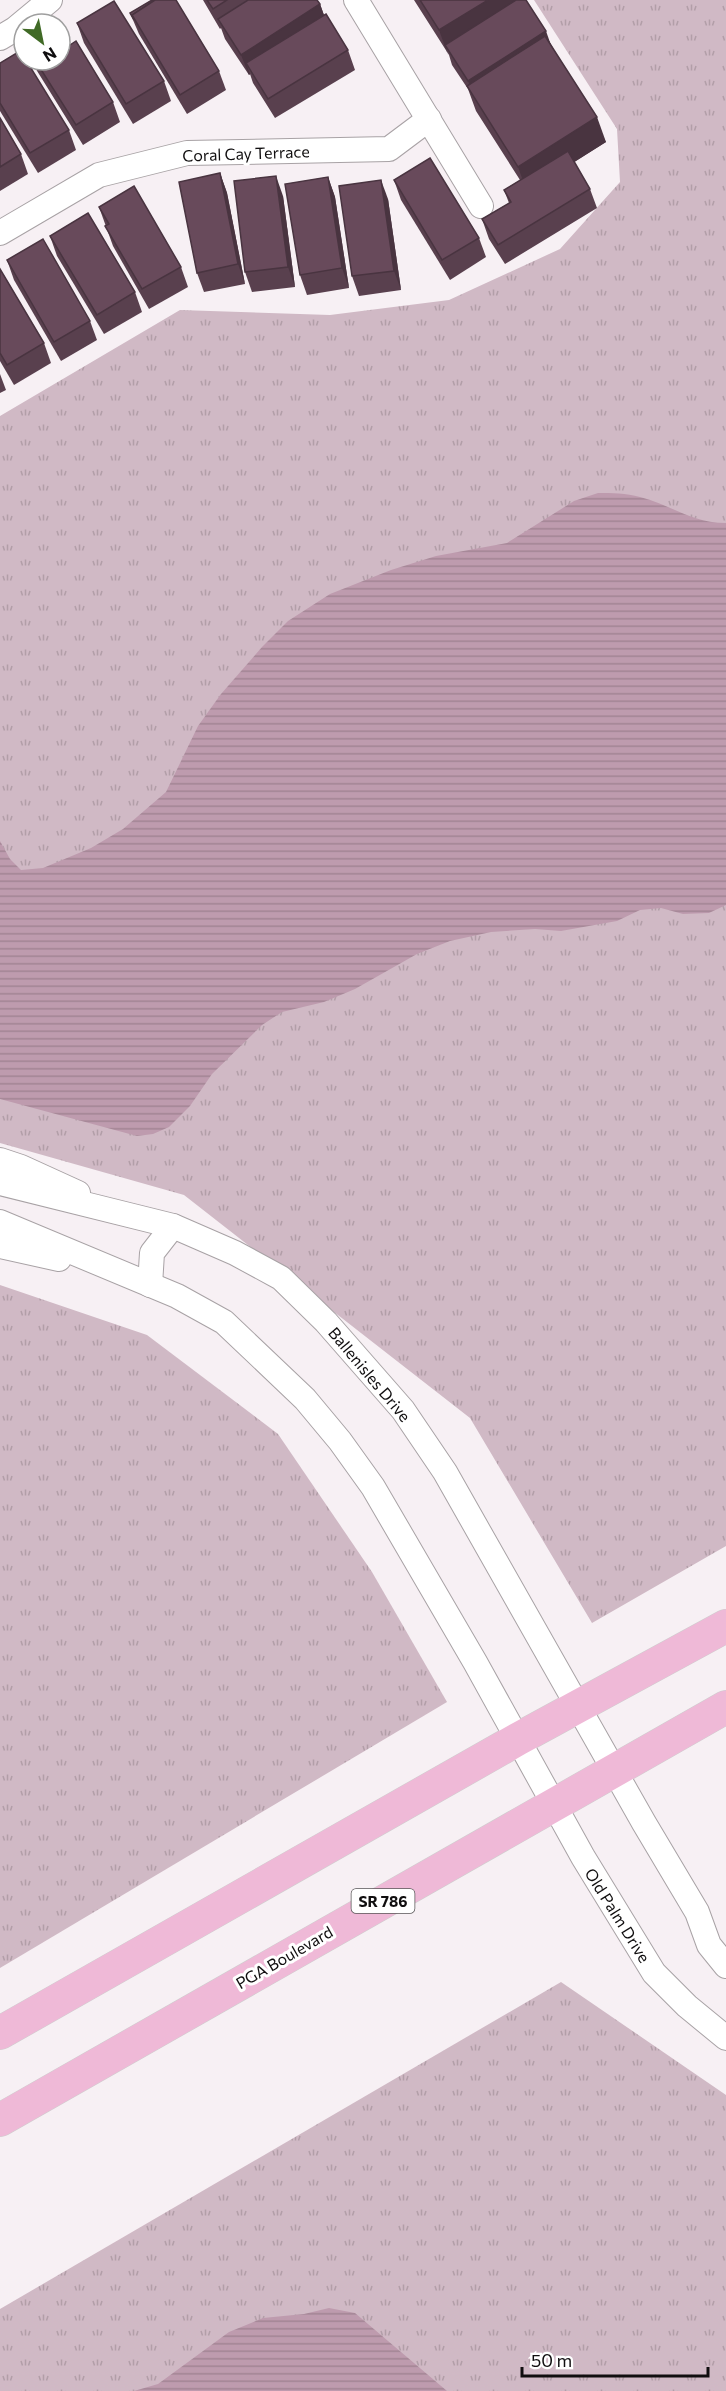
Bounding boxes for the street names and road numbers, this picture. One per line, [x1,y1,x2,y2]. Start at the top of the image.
street label: Coral Cay Terrace [182,141,310,165]
street label: Ballenisles Drive [325,1323,415,1425]
street label: Old Palm Drive [581,1864,655,1966]
road number: SR 786 [352,1889,415,1913]
street label: PGA Boulevard [232,1922,336,1992]

